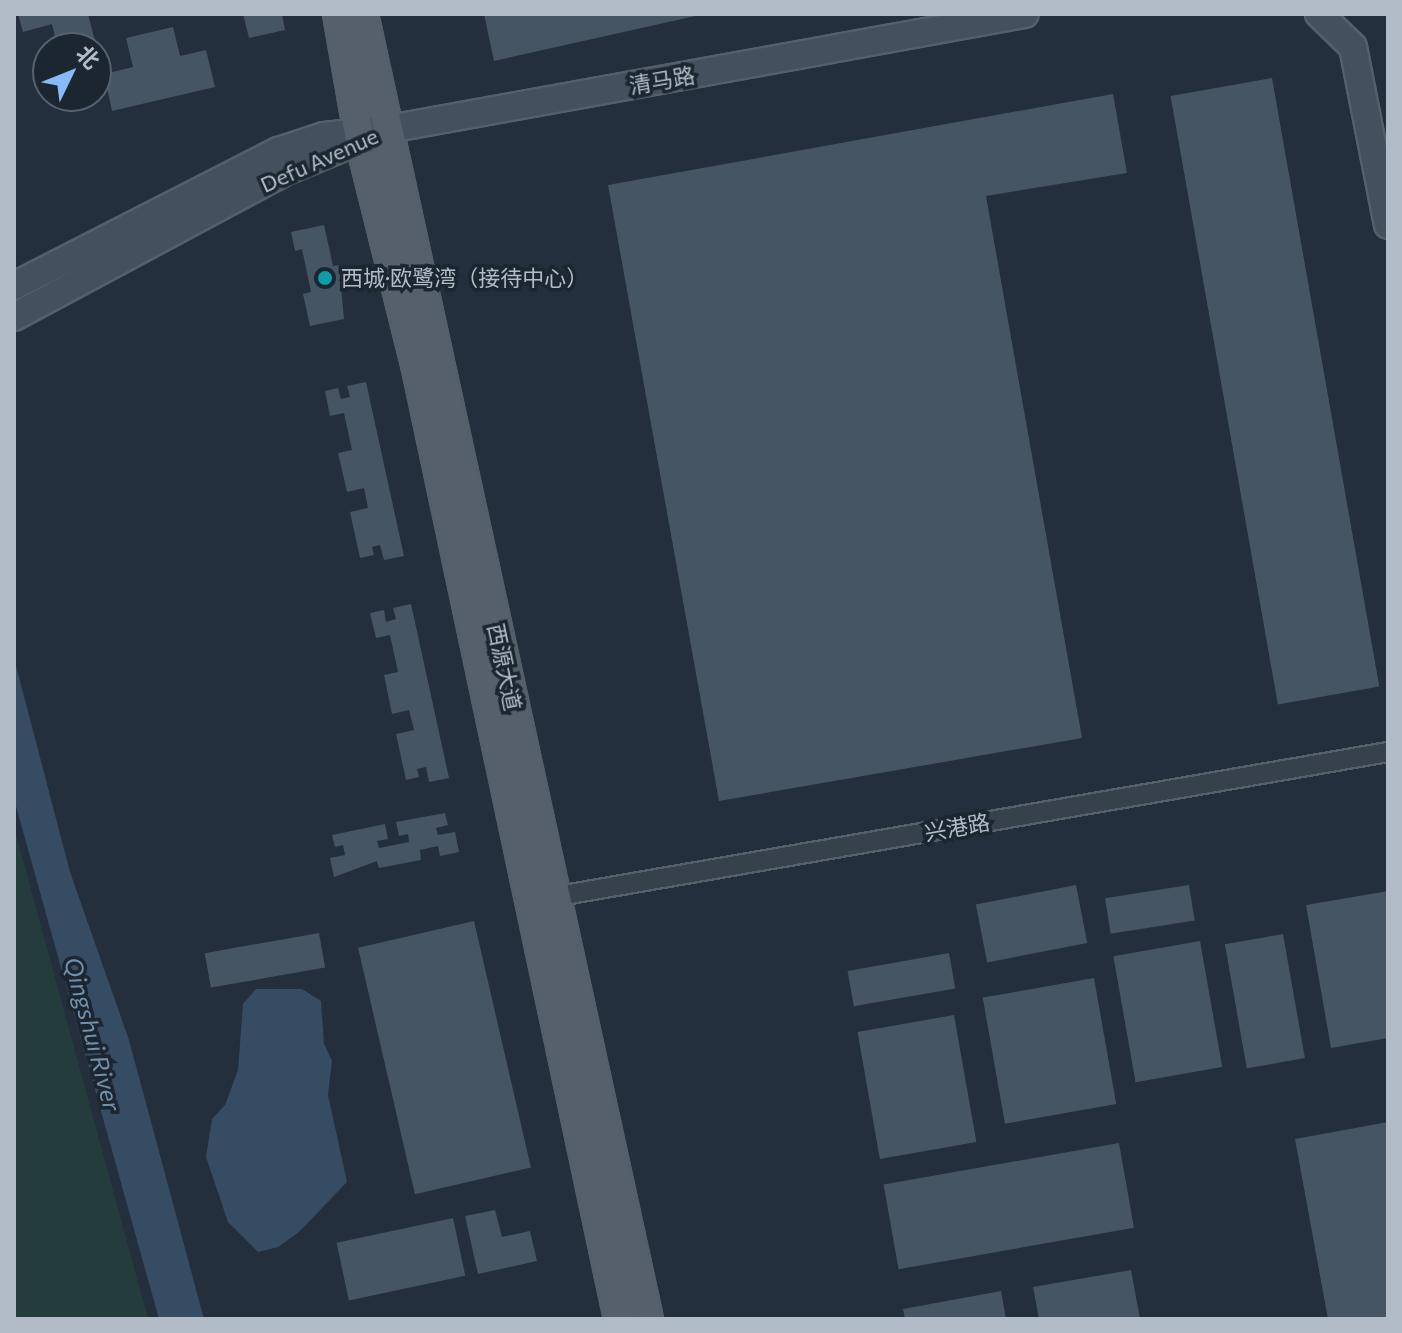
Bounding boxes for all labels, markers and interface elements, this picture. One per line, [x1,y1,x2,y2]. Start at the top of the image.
north arrow [32,32,112,112]
text: 北 [71,39,106,74]
street label: 清马路 [627,61,697,99]
street label: Defu Avenue [256,122,382,198]
place label: 西城·欧鹭湾（接待中心） [341,265,588,291]
marker: 西城·欧鹭湾（接待中心） [316,269,334,287]
street label: 西源大道 [483,621,527,713]
street label: 兴港路 [922,808,992,846]
water label: Qingshui River [59,954,127,1114]

